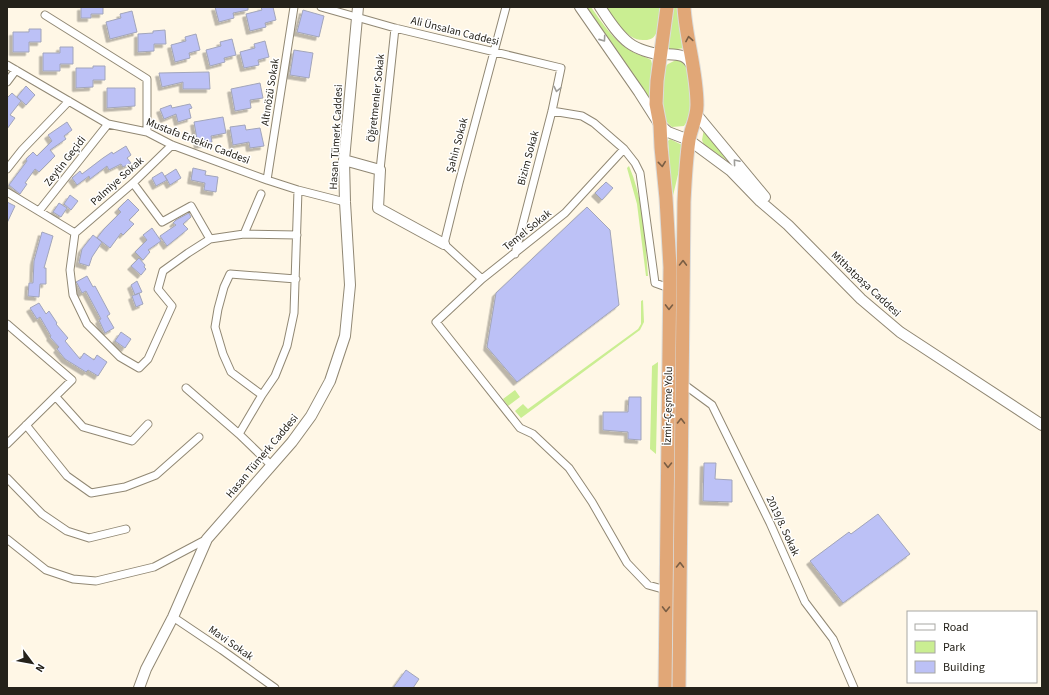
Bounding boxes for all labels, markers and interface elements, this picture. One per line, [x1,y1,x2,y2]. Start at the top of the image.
street label: Ali Ünsalan Caddesi [409,13,501,49]
one-way arrow [598,35,606,42]
one-way arrow [685,36,693,42]
street label: Öğretmenler Sokak [364,53,388,143]
street label: Altınözü Sokak [257,57,283,127]
street label: Hasan Tümerk Caddesi [326,84,346,190]
one-way arrow [553,86,561,92]
street label: Mustafa Ertekin Caddesi [144,114,252,168]
street label: Şahin Sokak [442,115,472,174]
street label: Bizim Sokak [514,128,543,187]
street label: Zeytin Geçidi [41,133,89,189]
street label: Palmiye Sokak [87,153,147,209]
one-way arrow [734,160,741,167]
one-way arrow [657,161,666,167]
street label: Temel Sokak [500,205,555,254]
street label: Mithatpaşa Caddesi [828,248,904,320]
one-way arrow [679,260,687,266]
one-way arrow [665,304,673,310]
street label: İzmir-Çeşme Yolu [660,366,676,446]
street label: Hasan Tümerk Caddesi [222,411,302,501]
one-way arrow [677,418,685,424]
one-way arrow [664,462,672,468]
street label: 2019/8. Sokak [763,494,804,559]
one-way arrow [676,562,684,568]
one-way arrow [662,606,670,612]
legend [907,611,1037,683]
text: Road [943,619,969,636]
street label: Mavi Sokak [206,622,257,664]
text: Park [943,639,965,656]
north arrow [12,643,52,683]
text: Building [943,659,985,676]
text: N [32,661,48,675]

